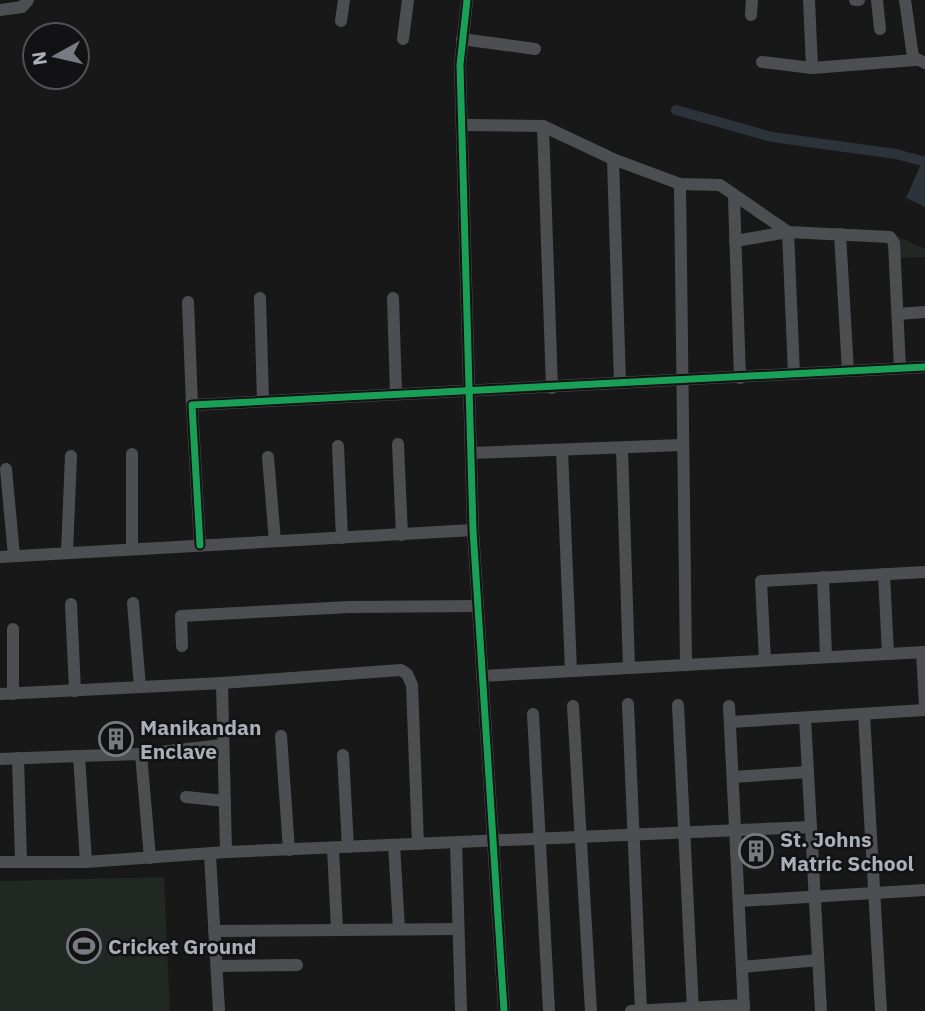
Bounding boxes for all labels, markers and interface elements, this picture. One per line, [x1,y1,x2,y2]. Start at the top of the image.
north arrow [21,21,91,91]
text: N [26,50,52,67]
place label: Manikandan Enclave [140,713,262,765]
building icon: Manikandan Enclave [97,720,135,758]
place label: St. Johns Matric School [780,825,914,877]
building icon: St. Johns Matric School [737,832,775,870]
sports icon: Cricket Ground [65,927,103,965]
place label: Cricket Ground [108,932,257,960]

